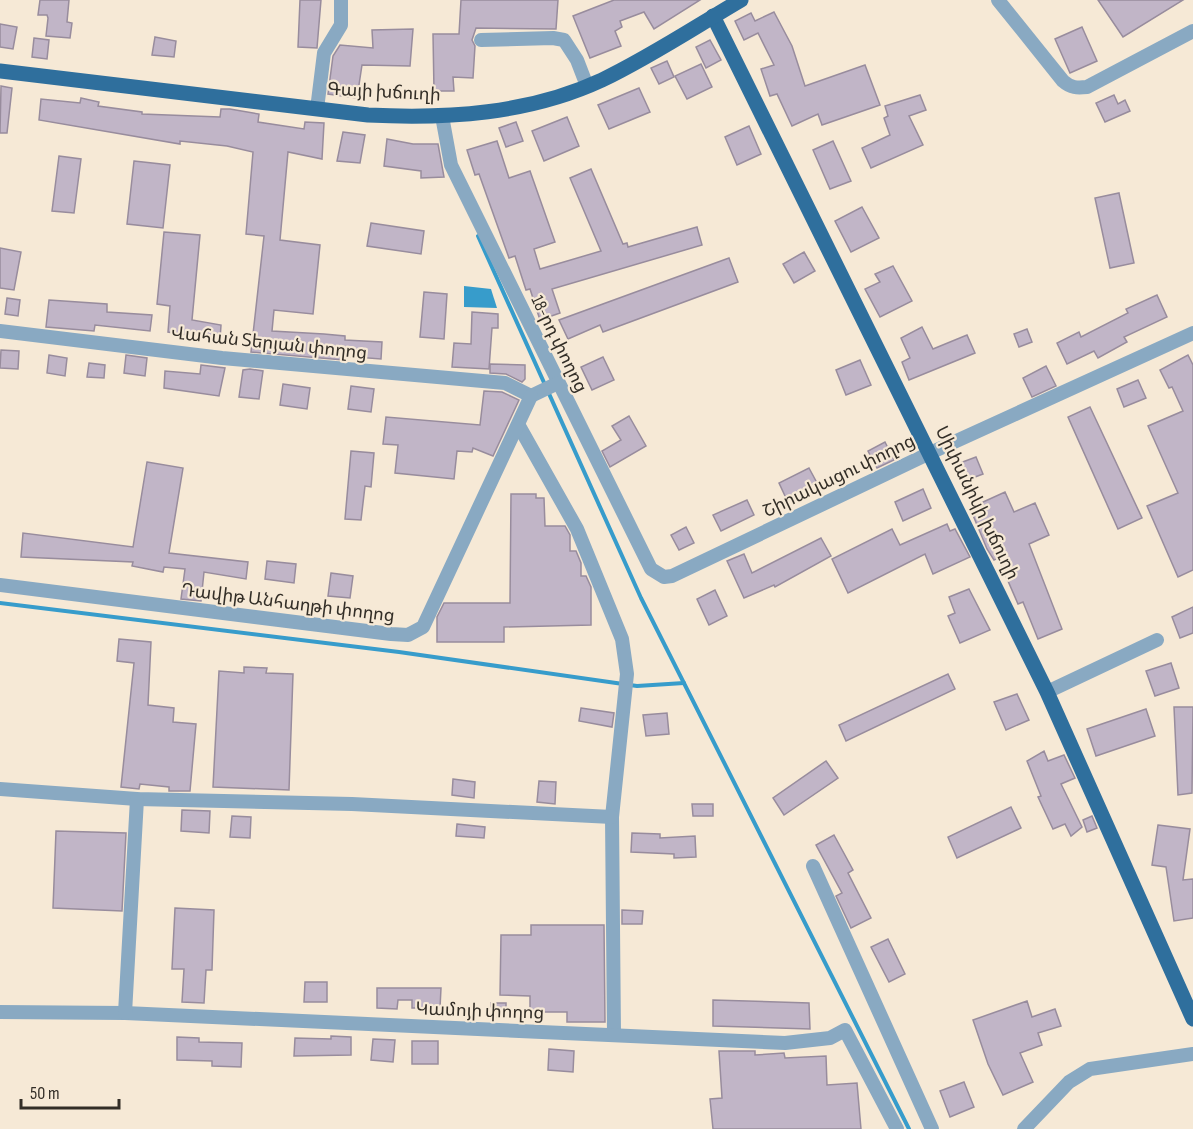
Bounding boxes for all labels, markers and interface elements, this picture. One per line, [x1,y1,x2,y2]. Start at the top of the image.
street label: Գայի խճուղի [327,79,441,105]
street label: 18-րդ փողոց [526,292,592,396]
street label: Վահան Տերյան փողոց [170,322,368,364]
street label: Սիփանիկի խճուղի [931,423,1023,583]
street label: Շիրակացու փողոց [760,430,918,522]
street label: Դավիթ Անհաղթի փողոց [180,579,396,627]
street label: Կամոյի փողոց [415,998,545,1024]
scale bar [21,1072,118,1110]
text: 50 m [30,1083,60,1104]

